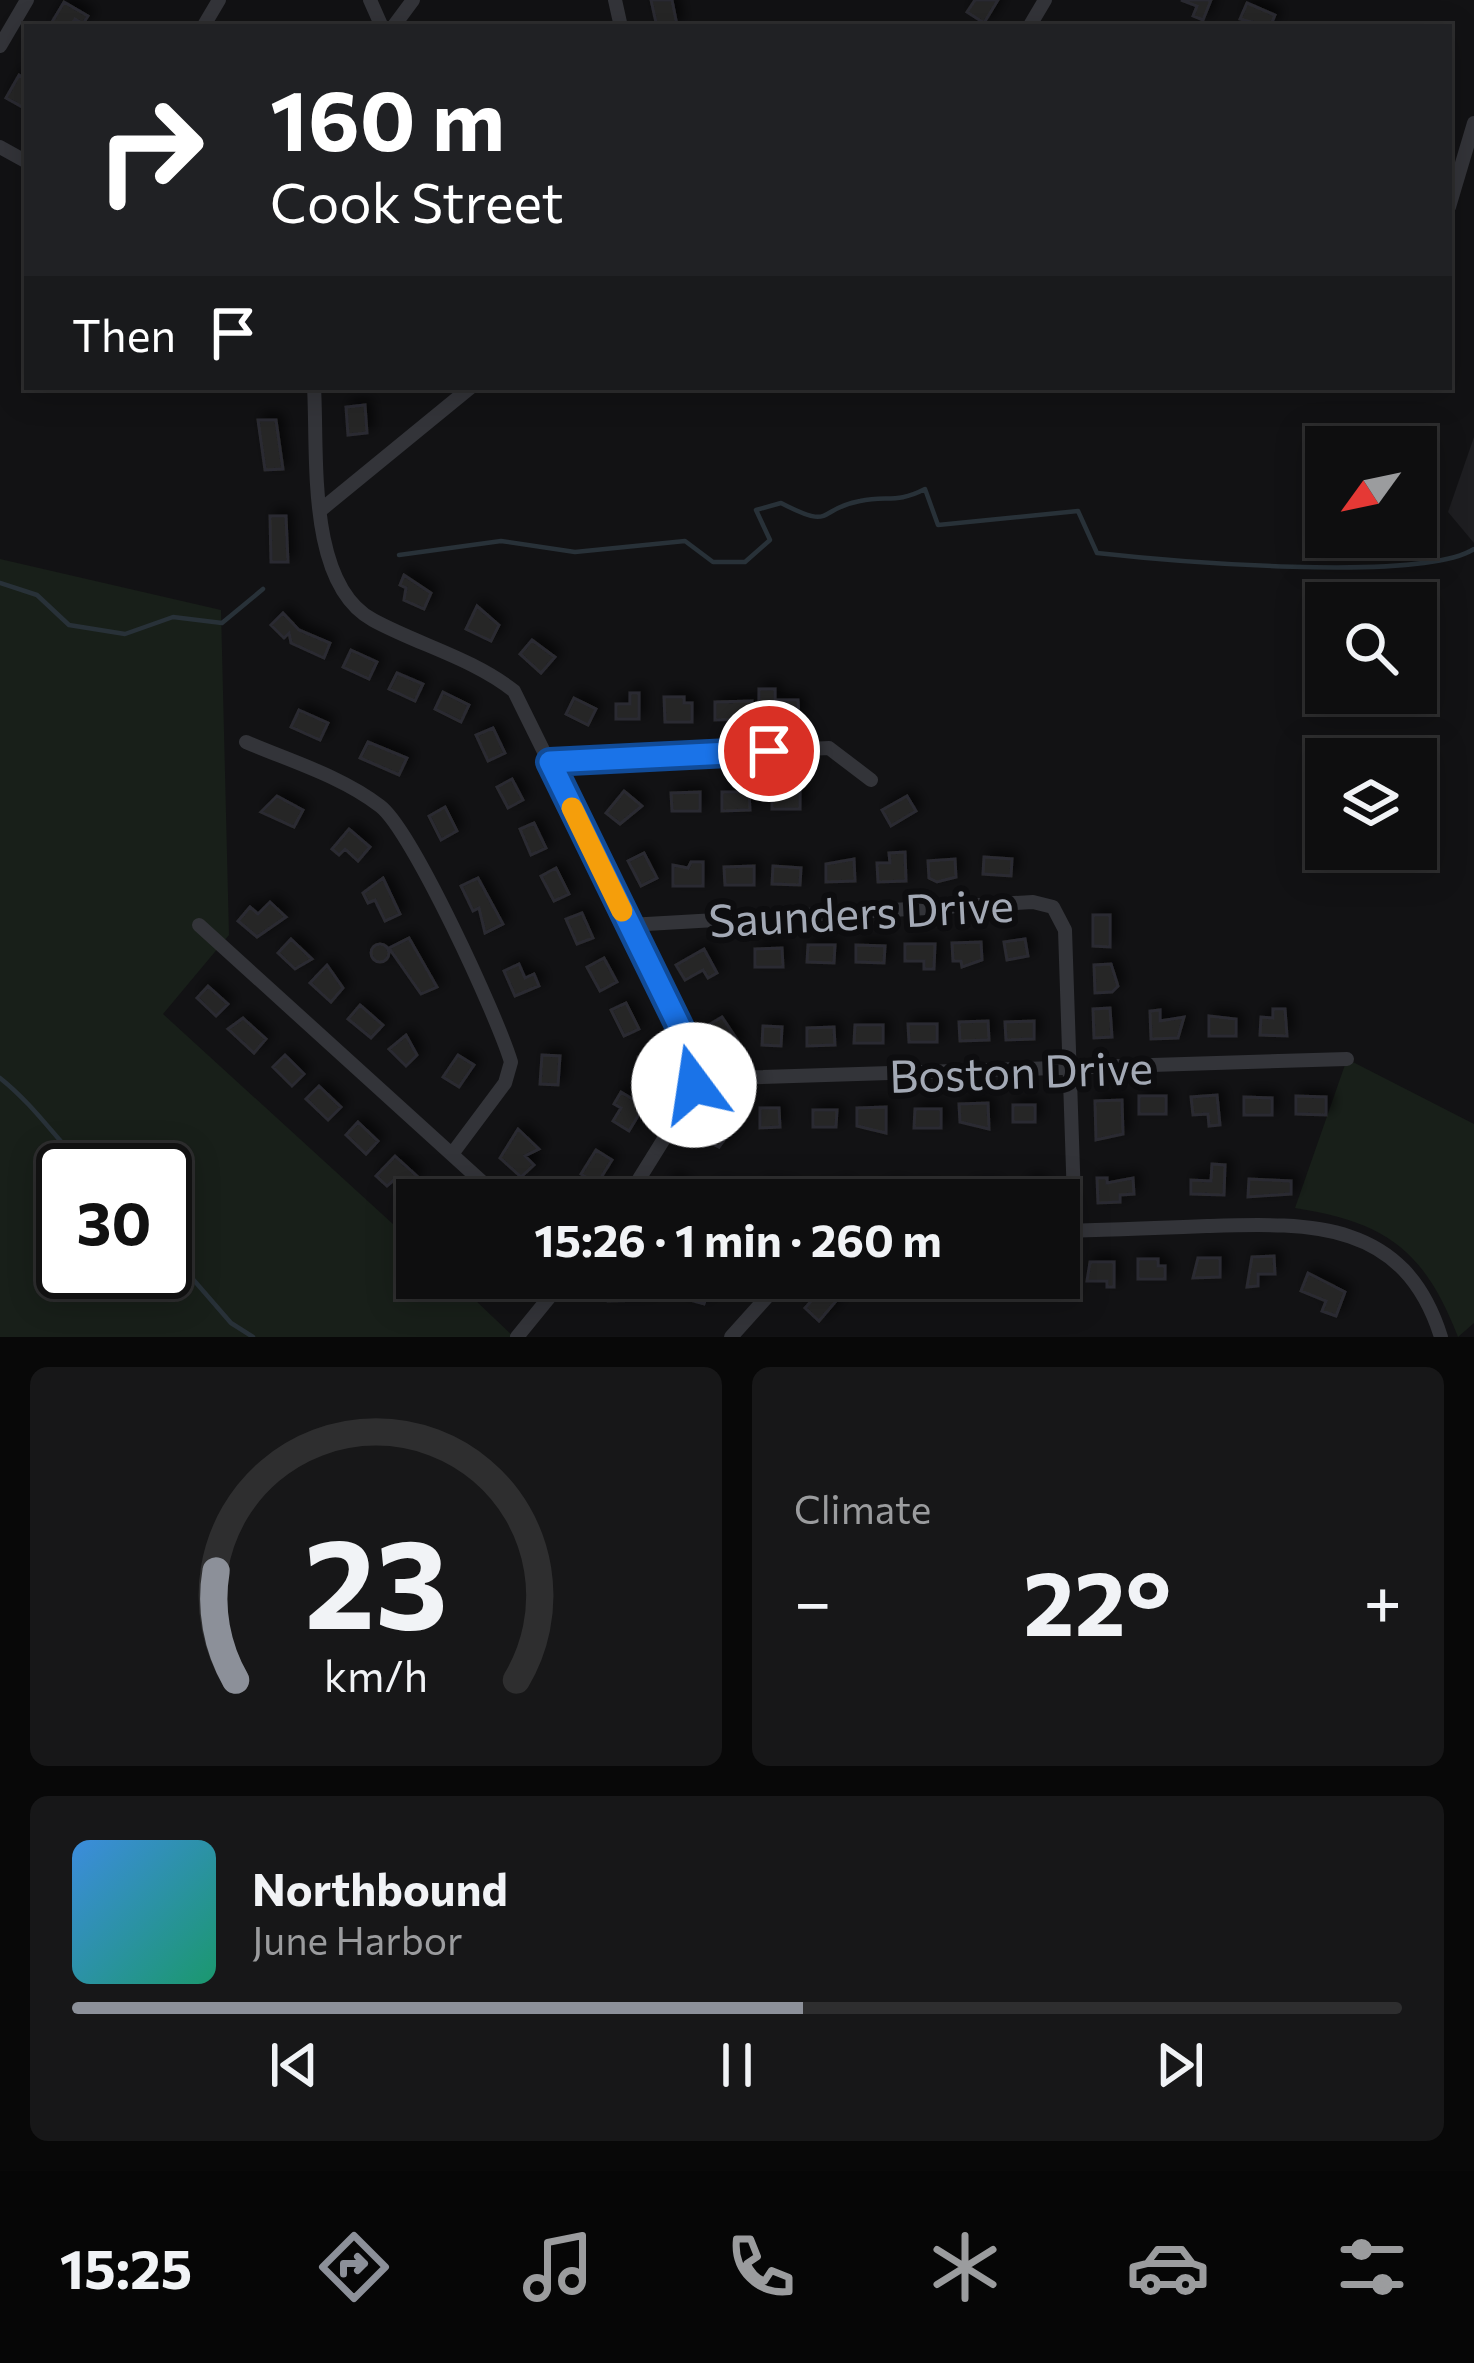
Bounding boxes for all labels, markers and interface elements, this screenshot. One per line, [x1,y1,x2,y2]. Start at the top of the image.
text: 160 m [270,66,505,168]
icon: right [72,72,228,228]
text: Cook Street [270,168,564,234]
icon: arrive [200,300,266,366]
text: Then [72,306,176,361]
north arrow [1305,426,1437,558]
map controls [1305,426,1437,870]
button: search [1305,582,1437,714]
pin [718,700,820,802]
icon: arrive [736,718,802,784]
button: layers [1305,738,1437,870]
street label: Saunders Drive [707,876,1015,946]
position arrow [631,1022,757,1148]
street label: Boston Drive [888,1038,1154,1102]
speed limit sign: 30 [36,1143,192,1299]
text: 15:26 · 1 min · 260 m [534,1211,942,1266]
text: Climate [794,1484,931,1532]
text: 23 [304,1502,448,1655]
text: 22° [1023,1544,1171,1655]
text: − [794,1559,832,1640]
text: + [1363,1559,1402,1640]
text: km/h [324,1647,428,1700]
text: Northbound [252,1860,508,1915]
text: June Harbor [252,1915,463,1963]
icon: previous [261,2032,327,2098]
icon: pause [704,2032,770,2098]
icon: next [1147,2032,1213,2098]
icon: directions [312,2225,396,2309]
icon: music [516,2225,600,2309]
icon: phone [719,2225,803,2309]
icon: climate [923,2225,1007,2309]
icon: car [1126,2225,1210,2309]
icon: filters [1330,2225,1414,2309]
text: 15:25 [60,2234,192,2300]

